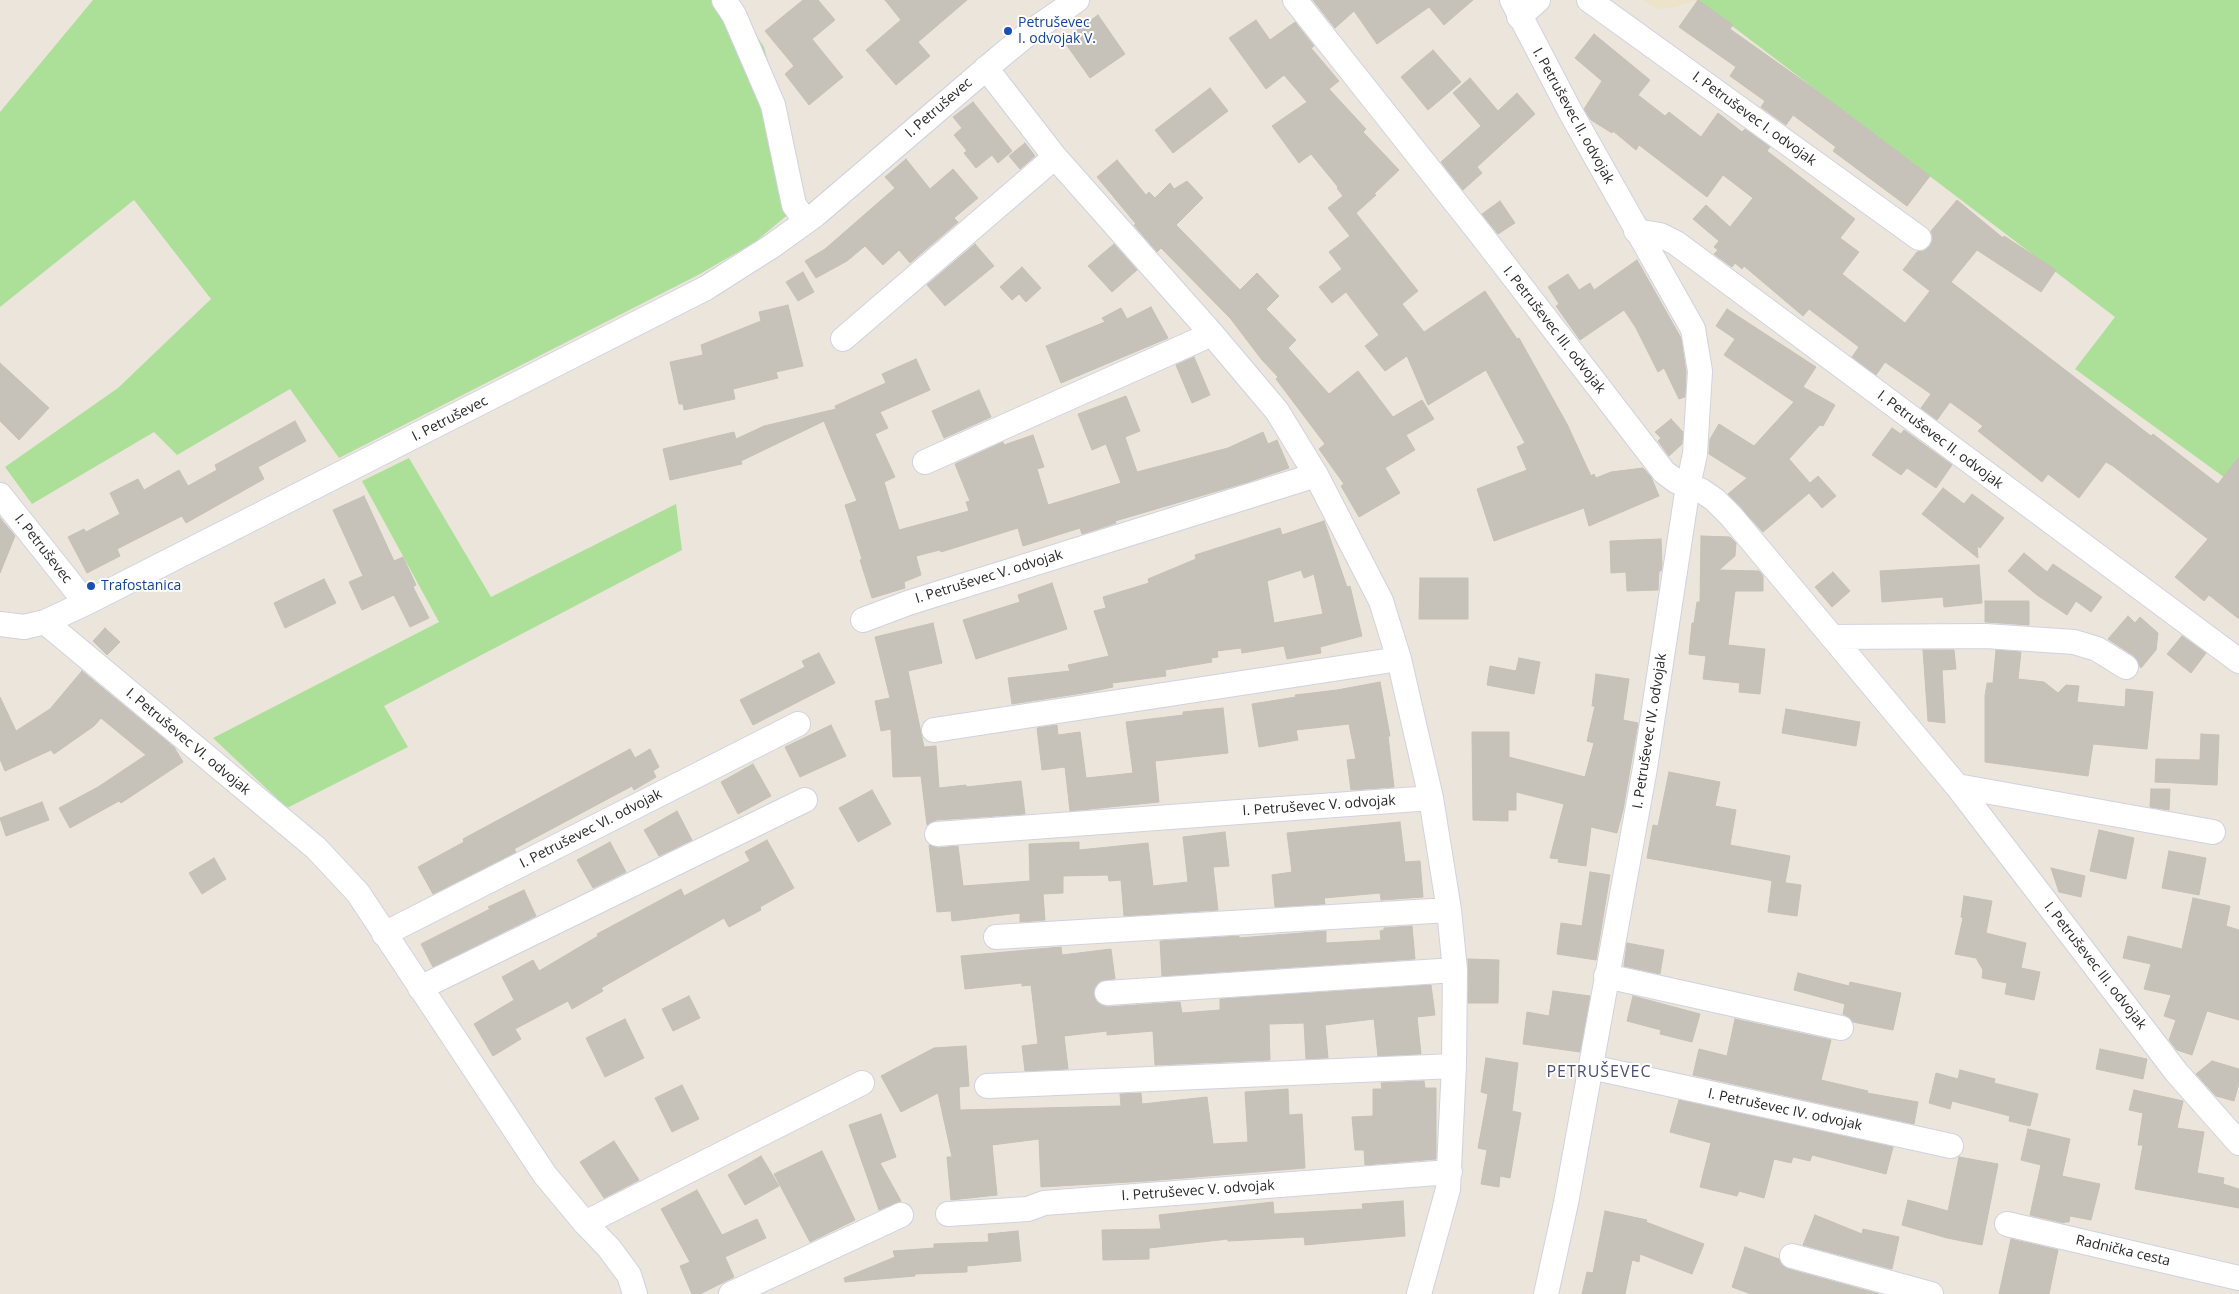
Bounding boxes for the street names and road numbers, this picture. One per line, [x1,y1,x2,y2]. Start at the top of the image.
street label: I. Petruševec II. odvojak [1529,45,1617,187]
street label: I. Petruševec I. odvojak [1689,68,1819,170]
street label: I. Petruševec [902,74,976,142]
street label: I. Petruševec III. odvojak [1499,263,1609,397]
street label: I. Petruševec II. odvojak [1874,387,2006,493]
street label: I. Petruševec [409,393,491,445]
street label: I. Petruševec [11,511,75,587]
street label: I. Petruševec V. odvojak [913,547,1065,607]
street label: I. Petruševec IV. odvojak [1629,652,1671,810]
street label: I. Petruševec VI. odvojak [122,685,254,799]
street label: I. Petruševec VI. odvojak [517,786,665,872]
street label: I. Petruševec V. odvojak [1242,792,1396,820]
street label: I. Petruševec III. odvojak [2040,899,2150,1033]
street label: I. Petruševec IV. odvojak [1706,1085,1864,1135]
street label: I. Petruševec V. odvojak [1121,1177,1275,1205]
street label: Radnička cesta [2074,1232,2172,1270]

